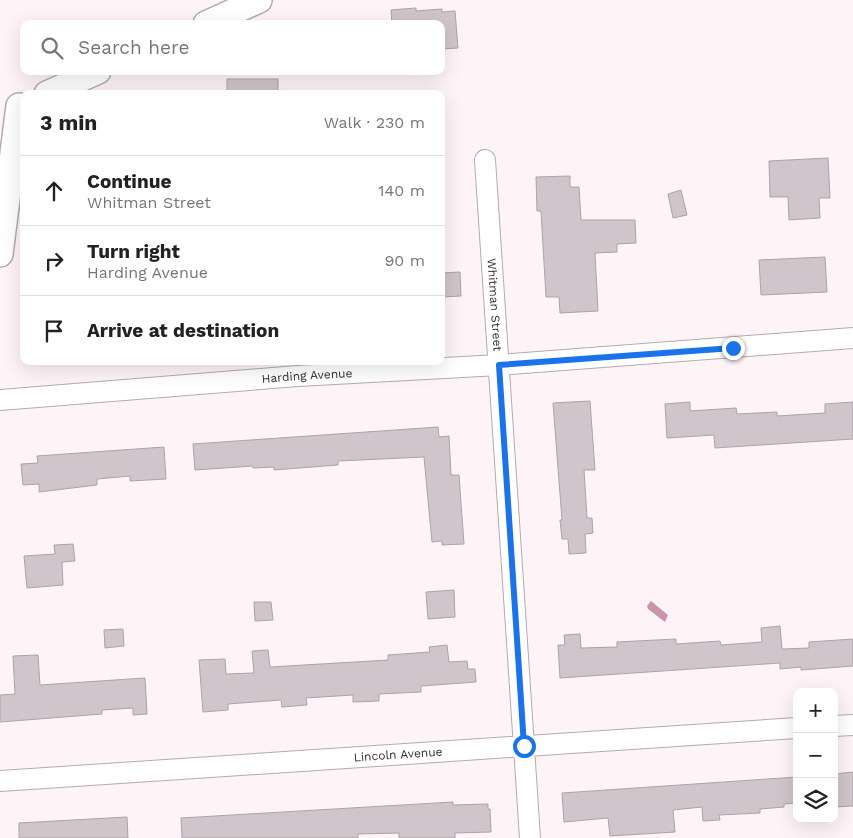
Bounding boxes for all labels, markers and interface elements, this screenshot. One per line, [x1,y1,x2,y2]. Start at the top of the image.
search box [20,20,445,75]
icon: search [38,34,66,62]
text: Search here [78,36,189,59]
text: 3 min [40,110,97,135]
text: Walk · 230 m [324,113,425,132]
text: Continue [87,170,171,193]
icon: ahead [40,177,68,205]
text: 140 m [378,181,425,200]
text: Whitman Street [87,193,211,212]
text: Turn right [87,240,180,263]
icon: right [40,247,68,275]
text: 90 m [384,251,425,270]
street label: Whitman Street [485,258,505,352]
text: Harding Avenue [87,263,208,282]
icon: arrive [40,317,68,345]
text: Arrive at destination [87,319,279,342]
route end [722,337,745,360]
street label: Harding Avenue [261,366,353,386]
map controls [793,688,838,823]
button: + [793,688,838,733]
button: − [793,733,838,778]
route start [513,735,536,758]
street label: Lincoln Avenue [353,745,443,764]
button: layers [793,778,838,823]

